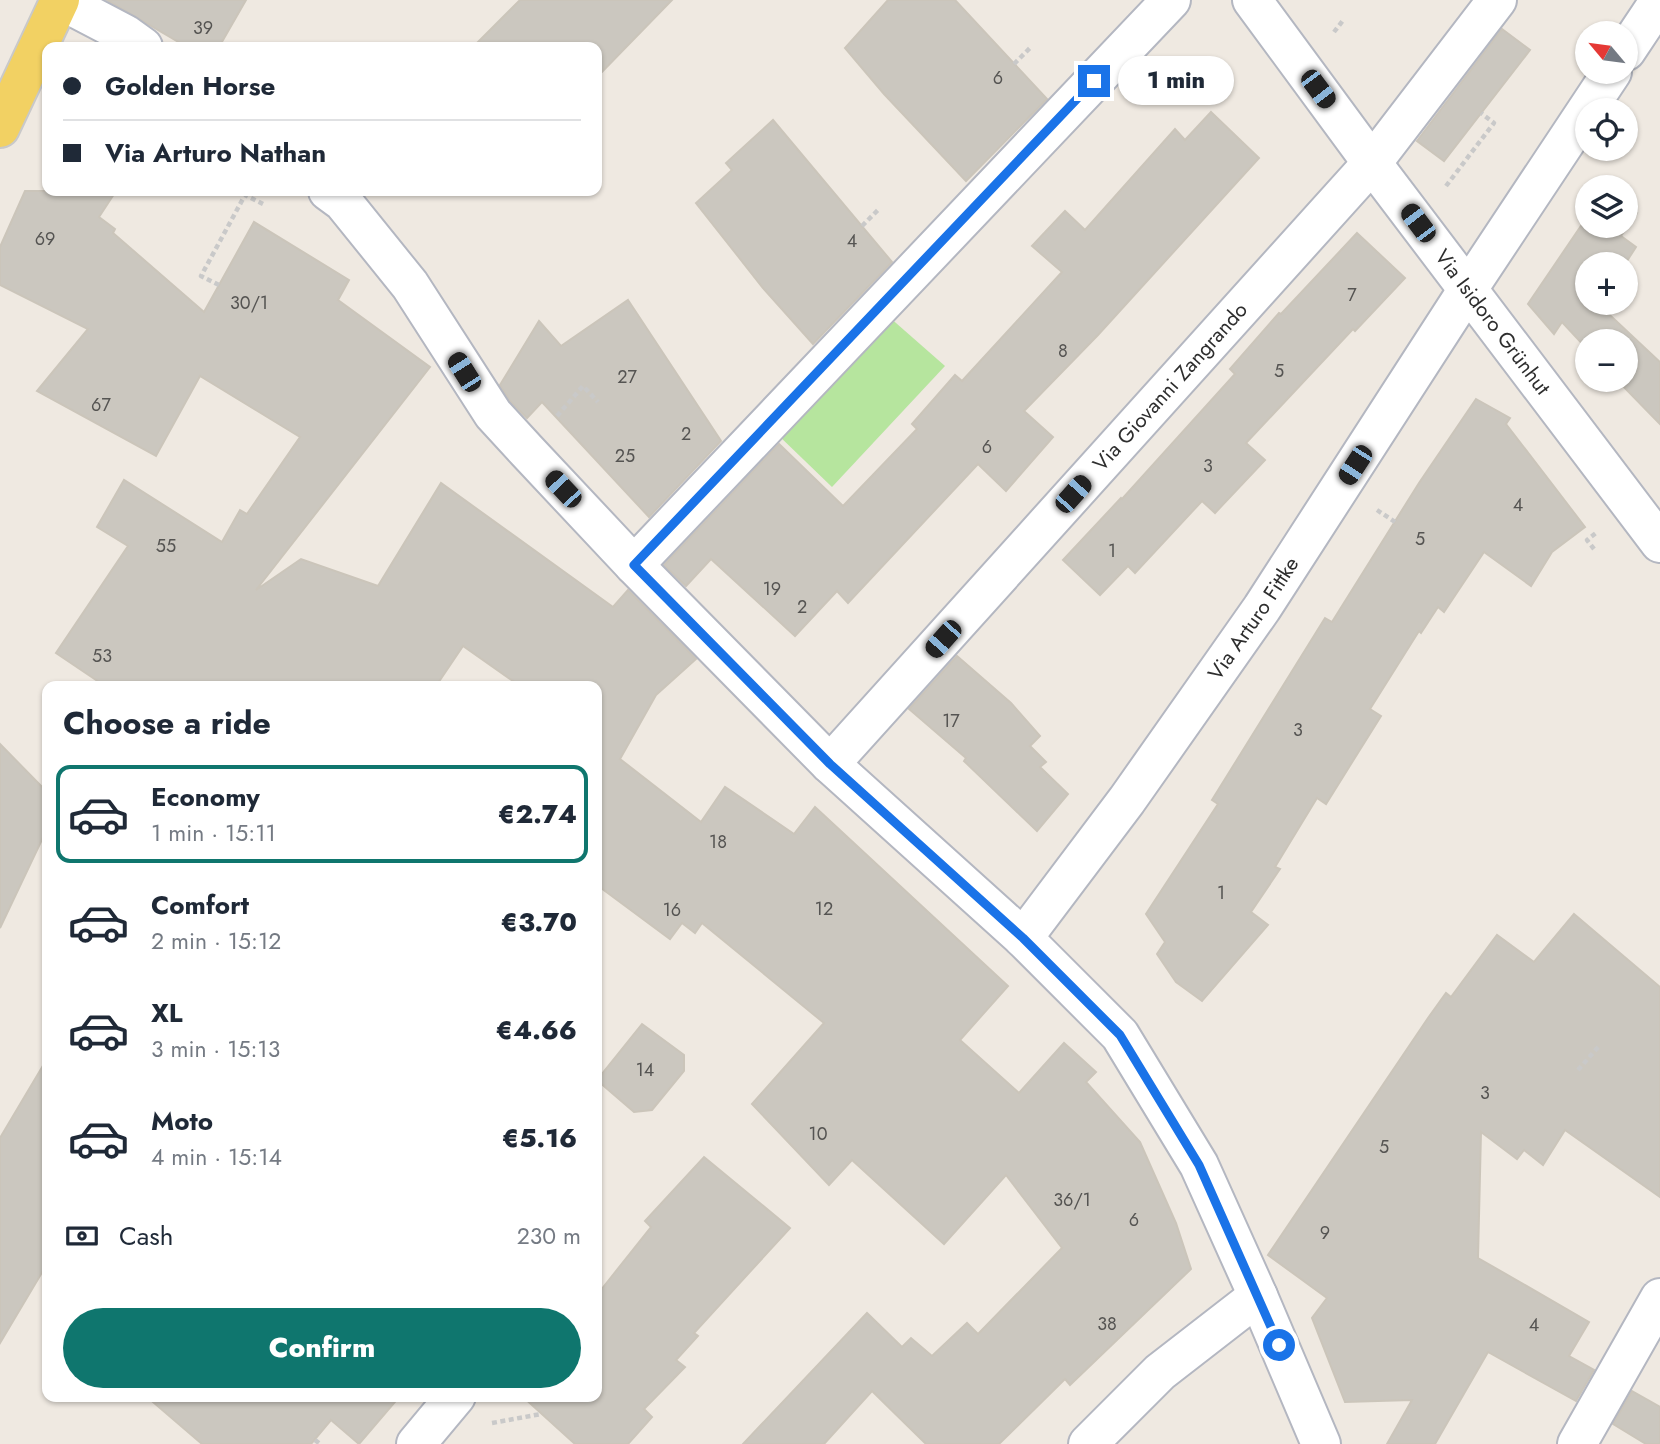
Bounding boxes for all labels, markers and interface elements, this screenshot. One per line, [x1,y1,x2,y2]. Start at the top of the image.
house number: 39 [193,15,213,41]
north arrow [1575,21,1638,84]
map controls [1575,21,1638,392]
callout: 1 min [1118,56,1234,106]
text: 1 min [1147,63,1205,97]
house number: 6 [993,65,1003,91]
route end [1078,65,1110,97]
car [1297,66,1340,112]
text: Golden Horse [105,67,275,105]
button: locate [1575,98,1638,161]
text: Via Arturo Nathan [105,134,326,172]
button: layers [1575,175,1638,238]
car [1397,200,1440,246]
house number: 69 [35,226,55,252]
house number: 4 [847,228,857,254]
street label: Via Isidoro Grünhut [1428,243,1558,401]
button: + [1575,252,1638,315]
house number: 7 [1347,282,1357,308]
house number: 30/1 [230,290,268,316]
street label: Via Giovanni Zangrando [1086,296,1254,478]
button: − [1575,329,1638,392]
house number: 8 [1058,338,1068,364]
car [444,349,485,395]
house number: 5 [1274,358,1284,384]
house number: 27 [617,364,637,390]
house number: 67 [91,392,111,418]
house number: 2 [681,421,691,447]
house number: 6 [982,434,992,460]
car [1335,442,1376,488]
house number: 25 [615,443,635,469]
house number: 3 [1203,453,1213,479]
car [541,466,586,512]
car [1052,471,1095,517]
house number: 4 [1513,492,1523,518]
house number: 5 [1415,526,1425,552]
house number: 55 [156,533,176,559]
house number: 1 [1108,538,1116,564]
street label: Via Arturo Fittke [1201,551,1306,686]
house number: 19 [763,576,781,602]
house number: 2 [797,594,807,620]
car [922,616,965,662]
house number: 53 [92,643,112,669]
text: Choose a ride [63,700,271,746]
house number: 17 [942,708,960,734]
house number: 3 [1293,717,1303,743]
text: Economy [151,778,260,816]
icon: car [67,783,130,846]
text: €2.74 [498,795,577,833]
text: 1 min · 15:11 [151,816,276,850]
house number: 18 [709,829,727,855]
house number: 1 [1217,880,1225,906]
text: Comfort [151,886,249,924]
icon: car [67,891,130,954]
house number: 12 [815,896,833,922]
house number: 16 [663,897,681,923]
text: €3.70 [501,903,577,941]
text: 2 min · 15:12 [151,924,281,958]
text: XL [151,994,183,1032]
icon: car [67,999,130,1062]
text: €4.66 [496,1011,577,1049]
text: 3 min · 15:13 [151,1032,280,1066]
house number: 14 [636,1057,654,1083]
house number: 3 [1480,1080,1490,1106]
text: Moto [151,1102,213,1140]
icon: car [67,1107,130,1170]
text: €5.16 [502,1119,577,1157]
house number: 10 [809,1121,828,1147]
house number: 5 [1379,1134,1389,1160]
text: 4 min · 15:14 [151,1140,282,1174]
house number: 36/1 [1053,1187,1091,1213]
house number: 6 [1129,1207,1139,1233]
icon: cash [63,1217,101,1255]
text: Cash [119,1217,173,1255]
text: 230 m [517,1219,581,1253]
house number: 9 [1320,1220,1330,1246]
button: Confirm [63,1308,581,1388]
house number: 38 [1097,1311,1117,1337]
house number: 4 [1529,1312,1539,1338]
route start [1263,1329,1295,1361]

